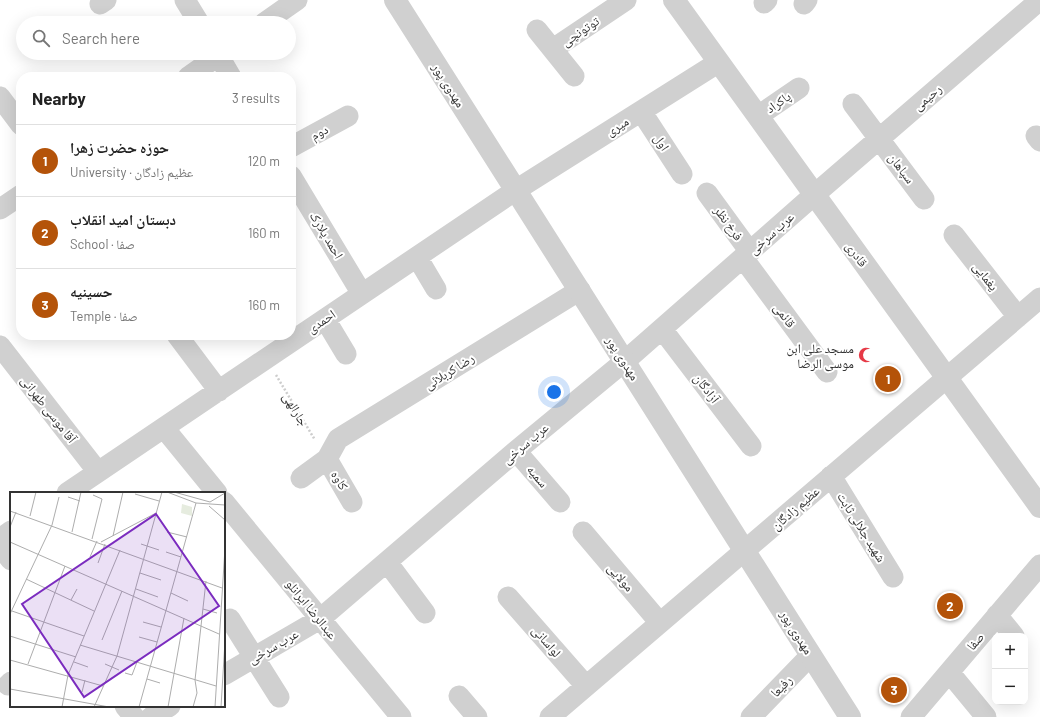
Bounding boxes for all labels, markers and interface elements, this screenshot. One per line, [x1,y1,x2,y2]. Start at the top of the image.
street label: توتونچی [558,12,603,50]
search box [16,16,296,60]
icon: search [30,27,52,49]
text: Search here [62,29,140,47]
street label: مهدوی پور [428,59,469,111]
street label: رحیمی [910,80,945,114]
text: Nearby [32,88,86,108]
street label: پاکراد [762,88,794,117]
text: 3 results [232,90,280,106]
street label: میری [603,113,632,140]
street label: دوم [307,121,331,144]
street label: اول [650,131,673,154]
text: حوزه حضرت زهرا [70,138,169,156]
street label: سپاهان [884,150,919,187]
text: 1 [43,153,47,169]
text: 120 m [248,153,280,169]
text: University · عظیم زادگان [70,164,193,180]
street label: فرخ نظر [709,202,747,244]
street label: احمد پلارک [306,208,347,262]
street label: عرب سرخی [745,208,798,258]
text: دبستان امید انقلاب [70,210,176,228]
text: 2 [41,225,49,241]
text: 160 m [248,225,280,241]
text: School · صفا [70,236,135,252]
street label: قادرى [842,238,871,270]
street label: یغمایی [969,259,1002,294]
text: حسینیه [70,282,112,300]
text: 3 [41,297,49,313]
text: 160 m [248,297,280,313]
street label: قائمی [770,300,799,331]
street label: احمدی [304,306,339,337]
text: Temple · صفا [70,308,138,324]
street label: مهدوی پور [601,332,643,384]
place label: مسجد علی ابن موسی الرضا [786,340,854,372]
mosque icon: مسجد علی ابن موسی الرضا [857,346,875,364]
street label: رضا کربلائی [421,349,477,393]
pin: 1 [875,364,901,394]
street label: آزادگان [690,370,724,407]
street label: آقا موسی طهرانی [17,372,81,447]
your location [544,382,564,402]
street label: جارالهی [279,389,312,429]
street label: عرب سرخی [499,419,552,468]
street label: سمیه [524,461,552,491]
street label: کاوه [327,467,352,494]
street label: عظیم زادگان [768,482,823,534]
street label: شهید جلالی ثابت [833,489,890,565]
inset map [10,492,225,707]
street label: مولایی [604,560,638,595]
street label: عبدالرضا ایرانلو [282,576,341,643]
pin: 2 [937,591,963,621]
street label: مهدوی پور [776,606,817,658]
street label: لواسانی [528,622,565,661]
street label: عرب سرخی [245,625,302,668]
street label: صفا [963,629,987,653]
map controls [992,633,1028,705]
button: + [992,633,1028,669]
button: − [992,669,1028,705]
street label: رفیعا [767,672,796,701]
pin: 3 [881,675,907,705]

